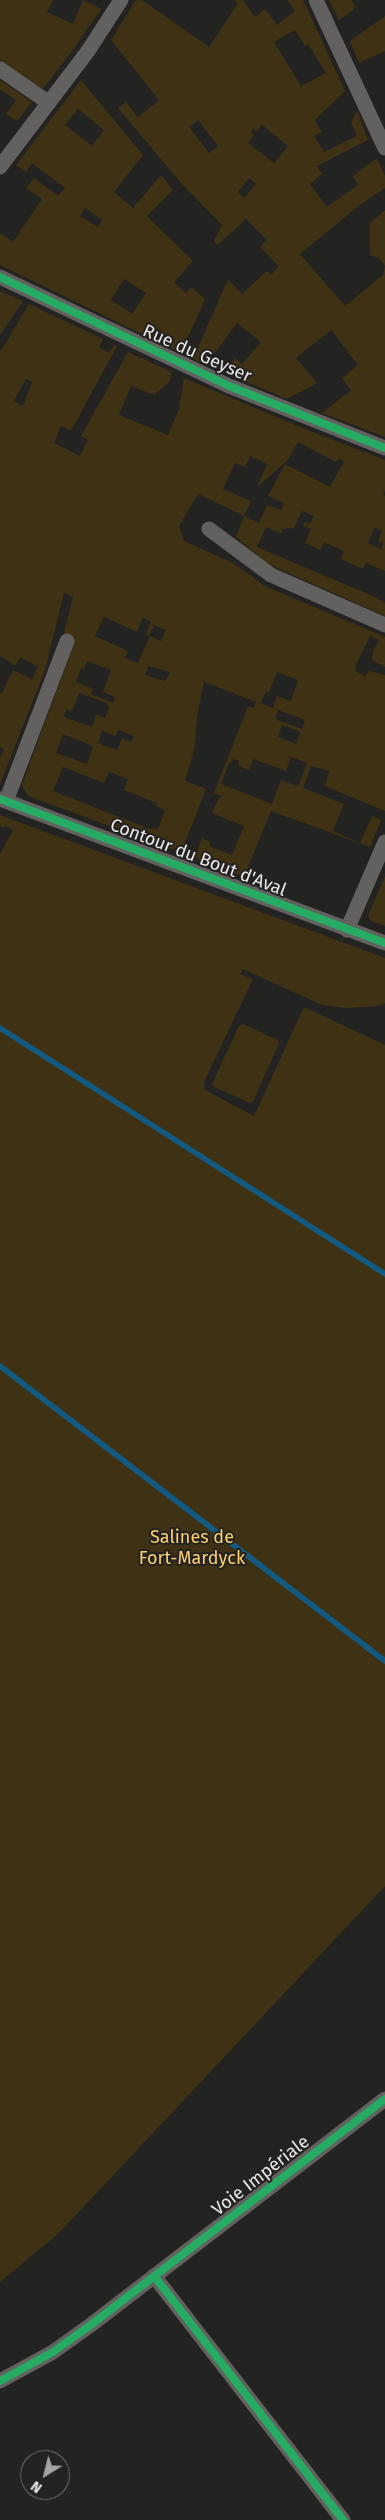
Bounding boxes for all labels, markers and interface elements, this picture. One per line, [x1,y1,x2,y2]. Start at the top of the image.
street label: Rue du Geyser [139,320,255,388]
street label: Contour du Bout d'Aval [107,814,289,902]
park label: Salines de Fort-Mardyck [139,1527,245,1570]
street label: Voie Impériale [208,2131,314,2221]
north arrow [20,2450,70,2500]
text: N [28,2477,45,2496]

